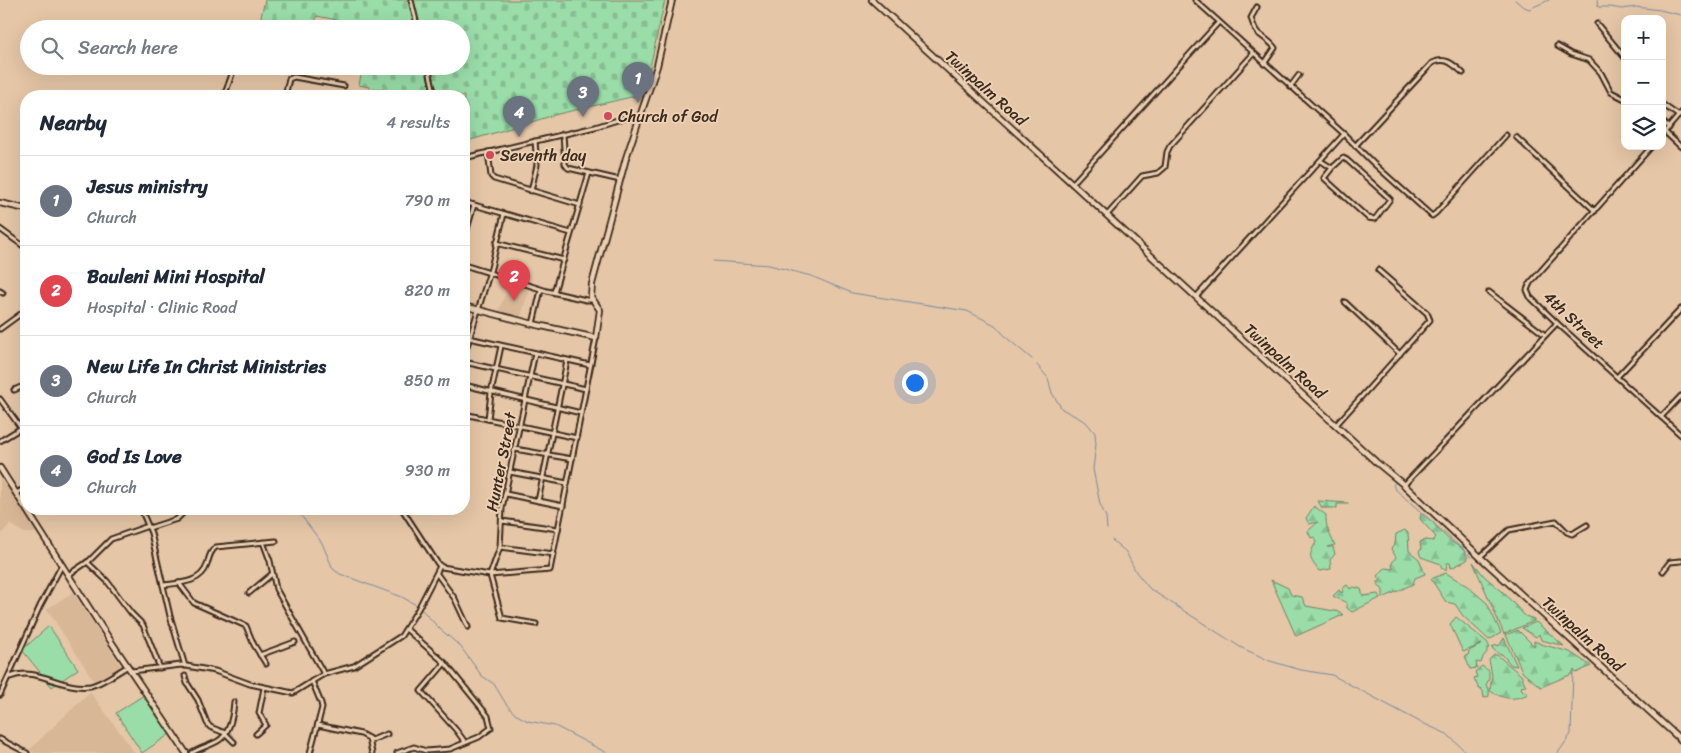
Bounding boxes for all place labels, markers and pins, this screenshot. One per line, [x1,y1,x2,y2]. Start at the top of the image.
pin: 1 [622,62,654,103]
pin: 3 [567,76,599,117]
pin: 4 [503,96,535,137]
place label: Church of God [618,102,719,131]
marker: Church of God [602,110,614,122]
place label: Seventh day [500,141,587,170]
marker: Seventh day [484,149,496,161]
pin: 2 [498,260,530,301]

